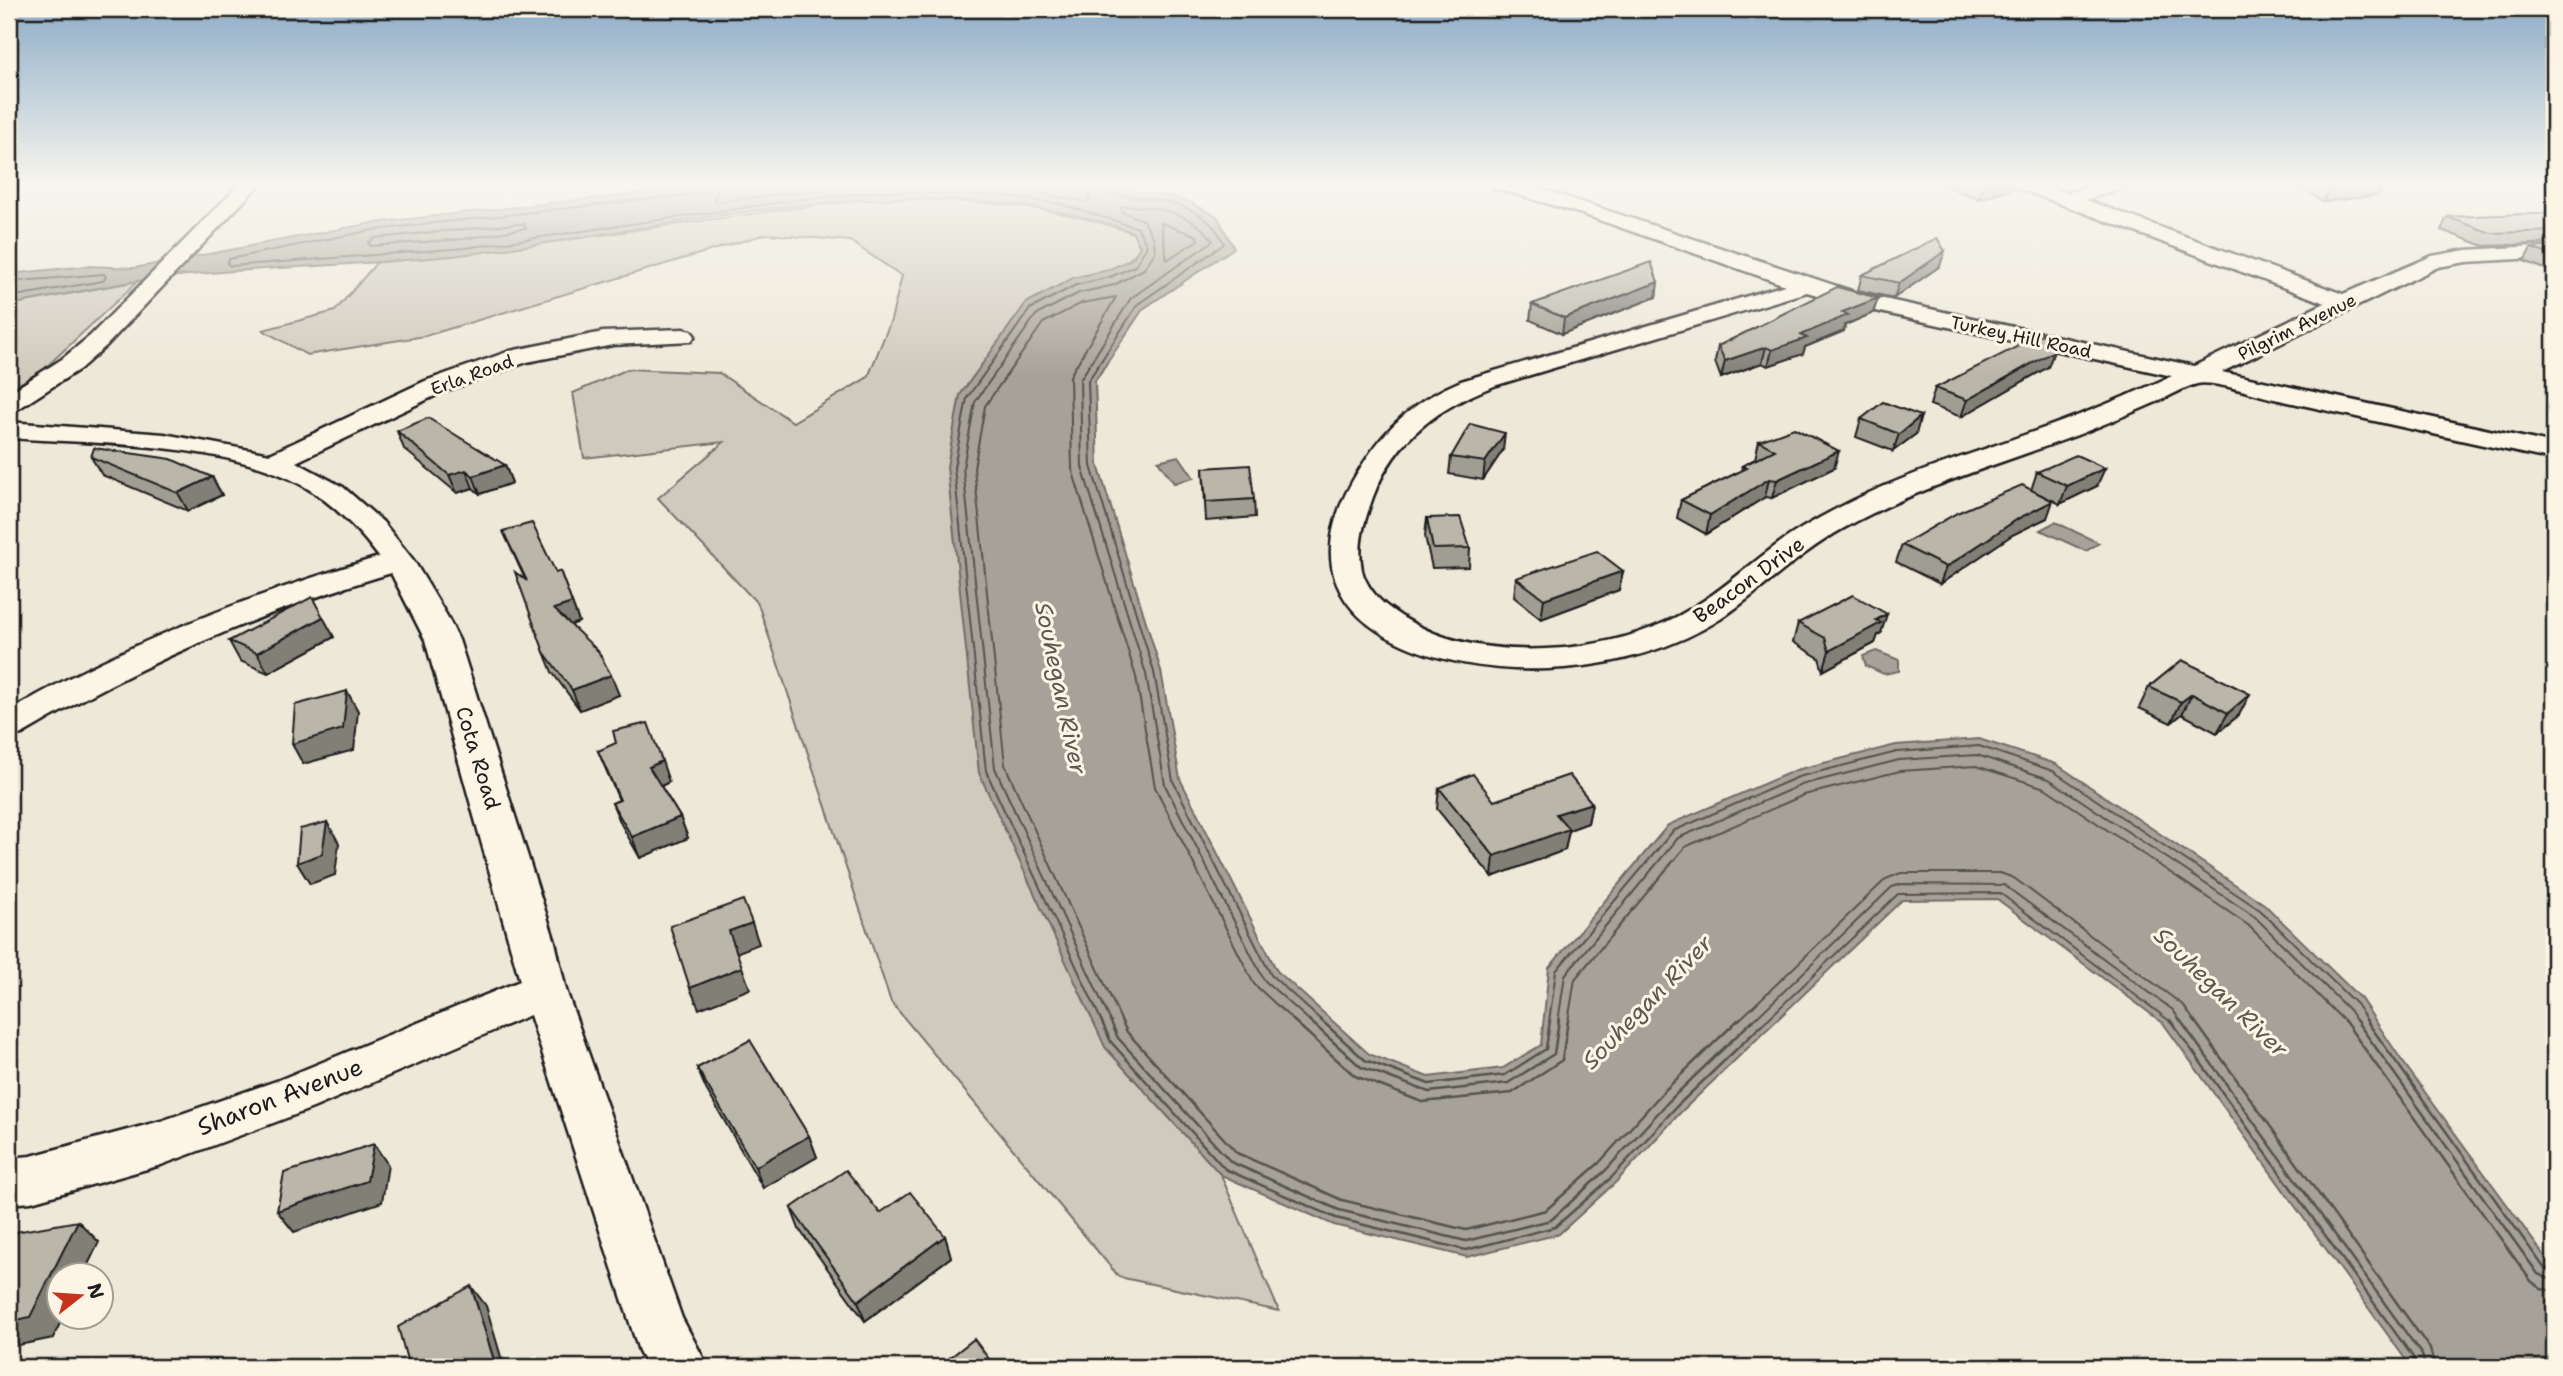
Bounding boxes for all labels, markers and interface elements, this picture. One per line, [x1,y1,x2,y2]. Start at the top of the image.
street label: Pilgrim Avenue [2234,288,2360,366]
street label: Turkey Hill Road [1948,310,2094,364]
street label: Erla Road [427,349,517,401]
street label: Beacon Drive [1688,530,1810,630]
water label: Souhegan River [1028,599,1094,778]
street label: Cota Road [449,703,507,813]
water label: Souhegan River [2148,920,2295,1064]
water label: Souhegan River [1575,928,1719,1075]
street label: Sharon Avenue [193,1051,367,1143]
north arrow [46,1260,116,1330]
text: N [82,1280,110,1302]

